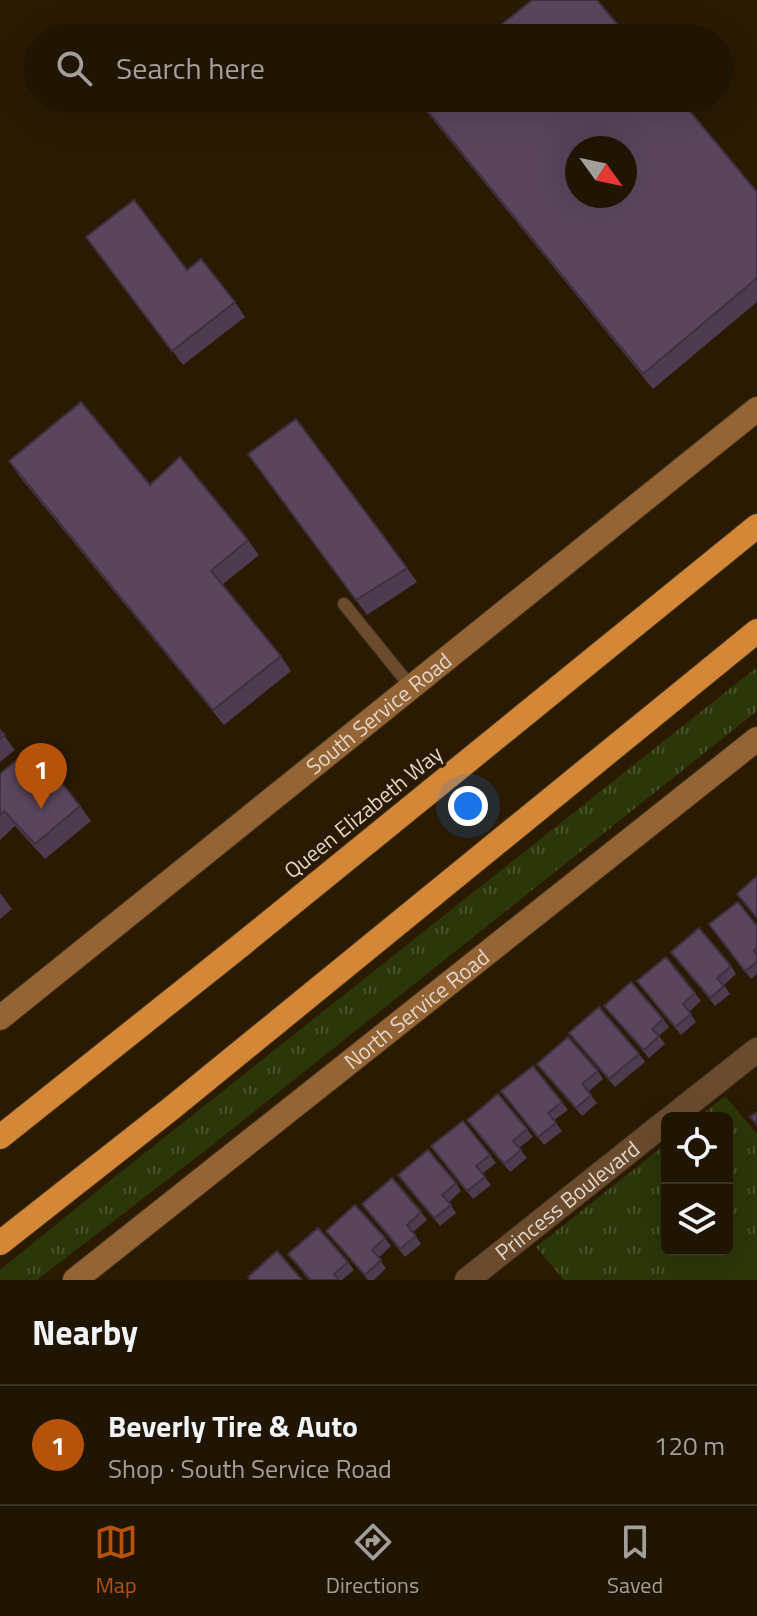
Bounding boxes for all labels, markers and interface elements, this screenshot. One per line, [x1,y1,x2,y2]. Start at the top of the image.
search box [24,24,733,112]
text: Search here [116,45,265,91]
icon: search [52,46,96,90]
north arrow [565,136,637,208]
street label: South Service Road [298,644,459,783]
street label: Queen Elizabeth Way [276,737,450,887]
pin: 1 [15,743,67,809]
your location [448,786,488,826]
street label: North Service Road [336,941,497,1078]
map controls [661,1112,733,1256]
button: locate [661,1112,733,1184]
street label: Princess Boulevard [488,1132,647,1269]
button: layers [661,1184,733,1256]
text: Nearby [32,1306,138,1358]
text: Beverly Tire & Auto [108,1403,358,1449]
text: 1 [51,1426,65,1465]
text: 120 m [654,1426,725,1465]
text: Shop · South Service Road [108,1449,392,1488]
tab: Map [94,1520,138,1602]
tab: Directions [326,1520,419,1602]
tab: Saved [607,1520,663,1602]

